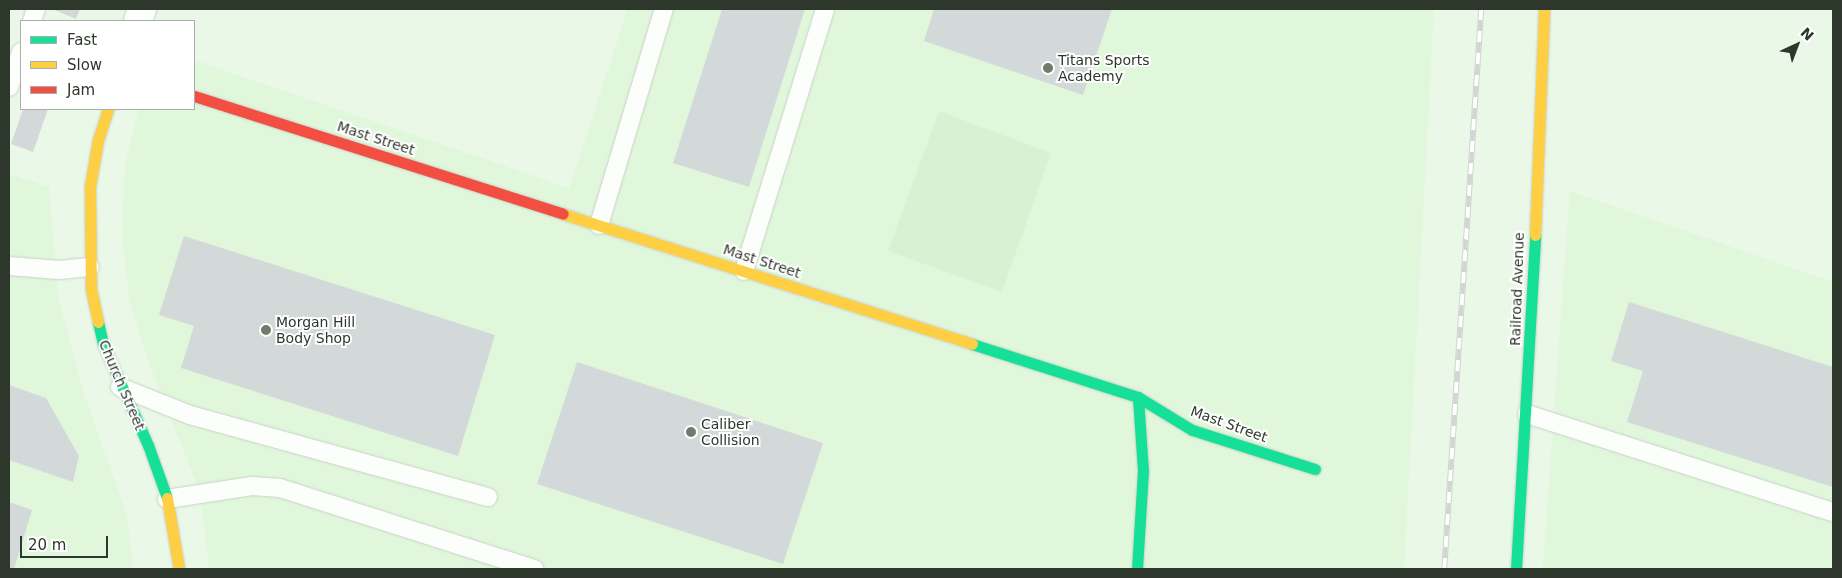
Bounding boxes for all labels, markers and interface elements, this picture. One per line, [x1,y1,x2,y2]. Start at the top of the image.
legend [20,20,195,110]
north arrow [1772,20,1822,70]
text: N [1797,24,1817,44]
text: Fast [67,31,97,49]
place label: Titans Sports Academy [1058,52,1150,84]
text: Slow [67,56,102,74]
marker: Titans Sports Academy [1042,62,1054,74]
text: Jam [67,81,95,99]
street label: Mast Street [335,118,417,158]
street label: Railroad Avenue [1507,232,1527,346]
street label: Mast Street [721,241,803,281]
place label: Morgan Hill Body Shop [276,314,355,347]
marker: Morgan Hill Body Shop [260,324,272,336]
street label: Church Street [95,337,149,433]
street label: Mast Street [1188,402,1270,446]
place label: Caliber Collision [701,416,760,448]
marker: Caliber Collision [685,426,697,438]
scale bar [22,526,110,558]
text: 20 m [28,536,66,554]

